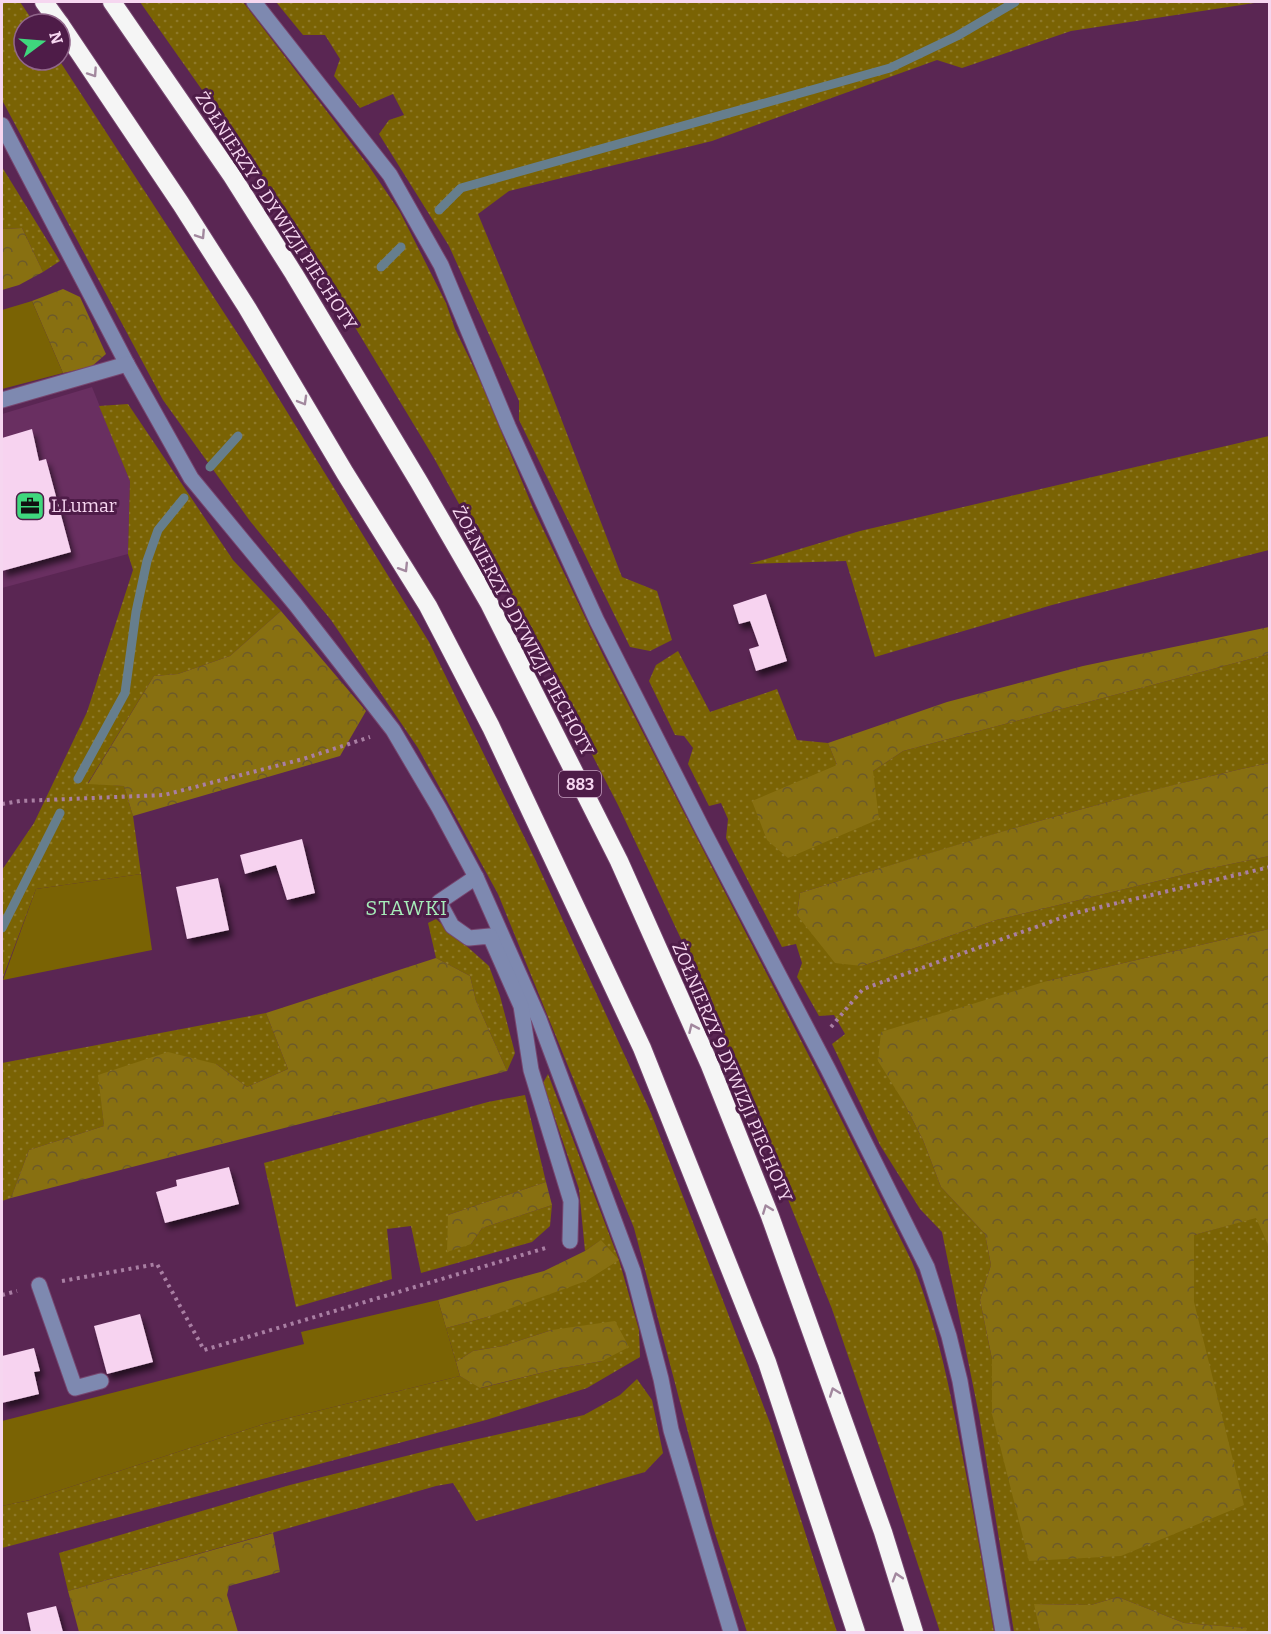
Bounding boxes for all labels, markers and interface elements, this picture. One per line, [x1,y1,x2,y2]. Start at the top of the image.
north arrow [12,12,72,72]
text: N [45,29,67,47]
one-way arrow [86,66,97,77]
street label: ŻOŁNIERZY 9 DYWIZJI PIECHOTY [190,88,362,335]
one-way arrow [193,229,205,239]
one-way arrow [296,395,308,405]
office icon: LLumar [14,490,46,522]
place label: LLumar [51,495,117,517]
street label: ŻOŁNIERZY 9 DYWIZJI PIECHOTY [448,502,599,760]
one-way arrow [397,562,409,572]
road number: 883 [559,771,601,797]
district label: STAWKI [365,896,449,920]
street label: ŻOŁNIERZY 9 DYWIZJI PIECHOTY [667,939,797,1206]
one-way arrow [689,1024,701,1035]
one-way arrow [762,1204,774,1215]
one-way arrow [829,1387,842,1398]
one-way arrow [892,1572,904,1582]

